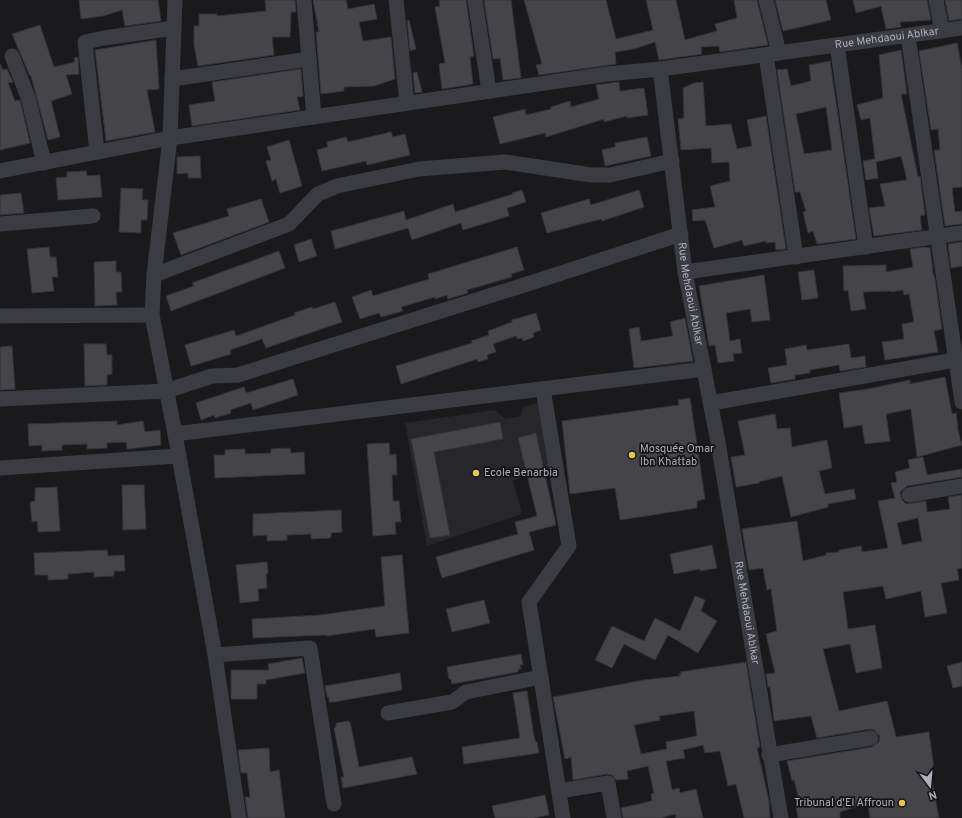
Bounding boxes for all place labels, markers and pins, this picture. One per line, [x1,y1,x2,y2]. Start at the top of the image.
place label: Mosquée Omar Ibn Khattab [640,442,715,469]
marker: Mosquée Omar Ibn Khattab [627,450,637,460]
place label: Ecole Benarbia [484,466,558,480]
marker: Ecole Benarbia [471,468,481,478]
place label: Tribunal d'El Affroun [794,796,894,810]
marker: Tribunal d'El Affroun [897,798,907,808]

